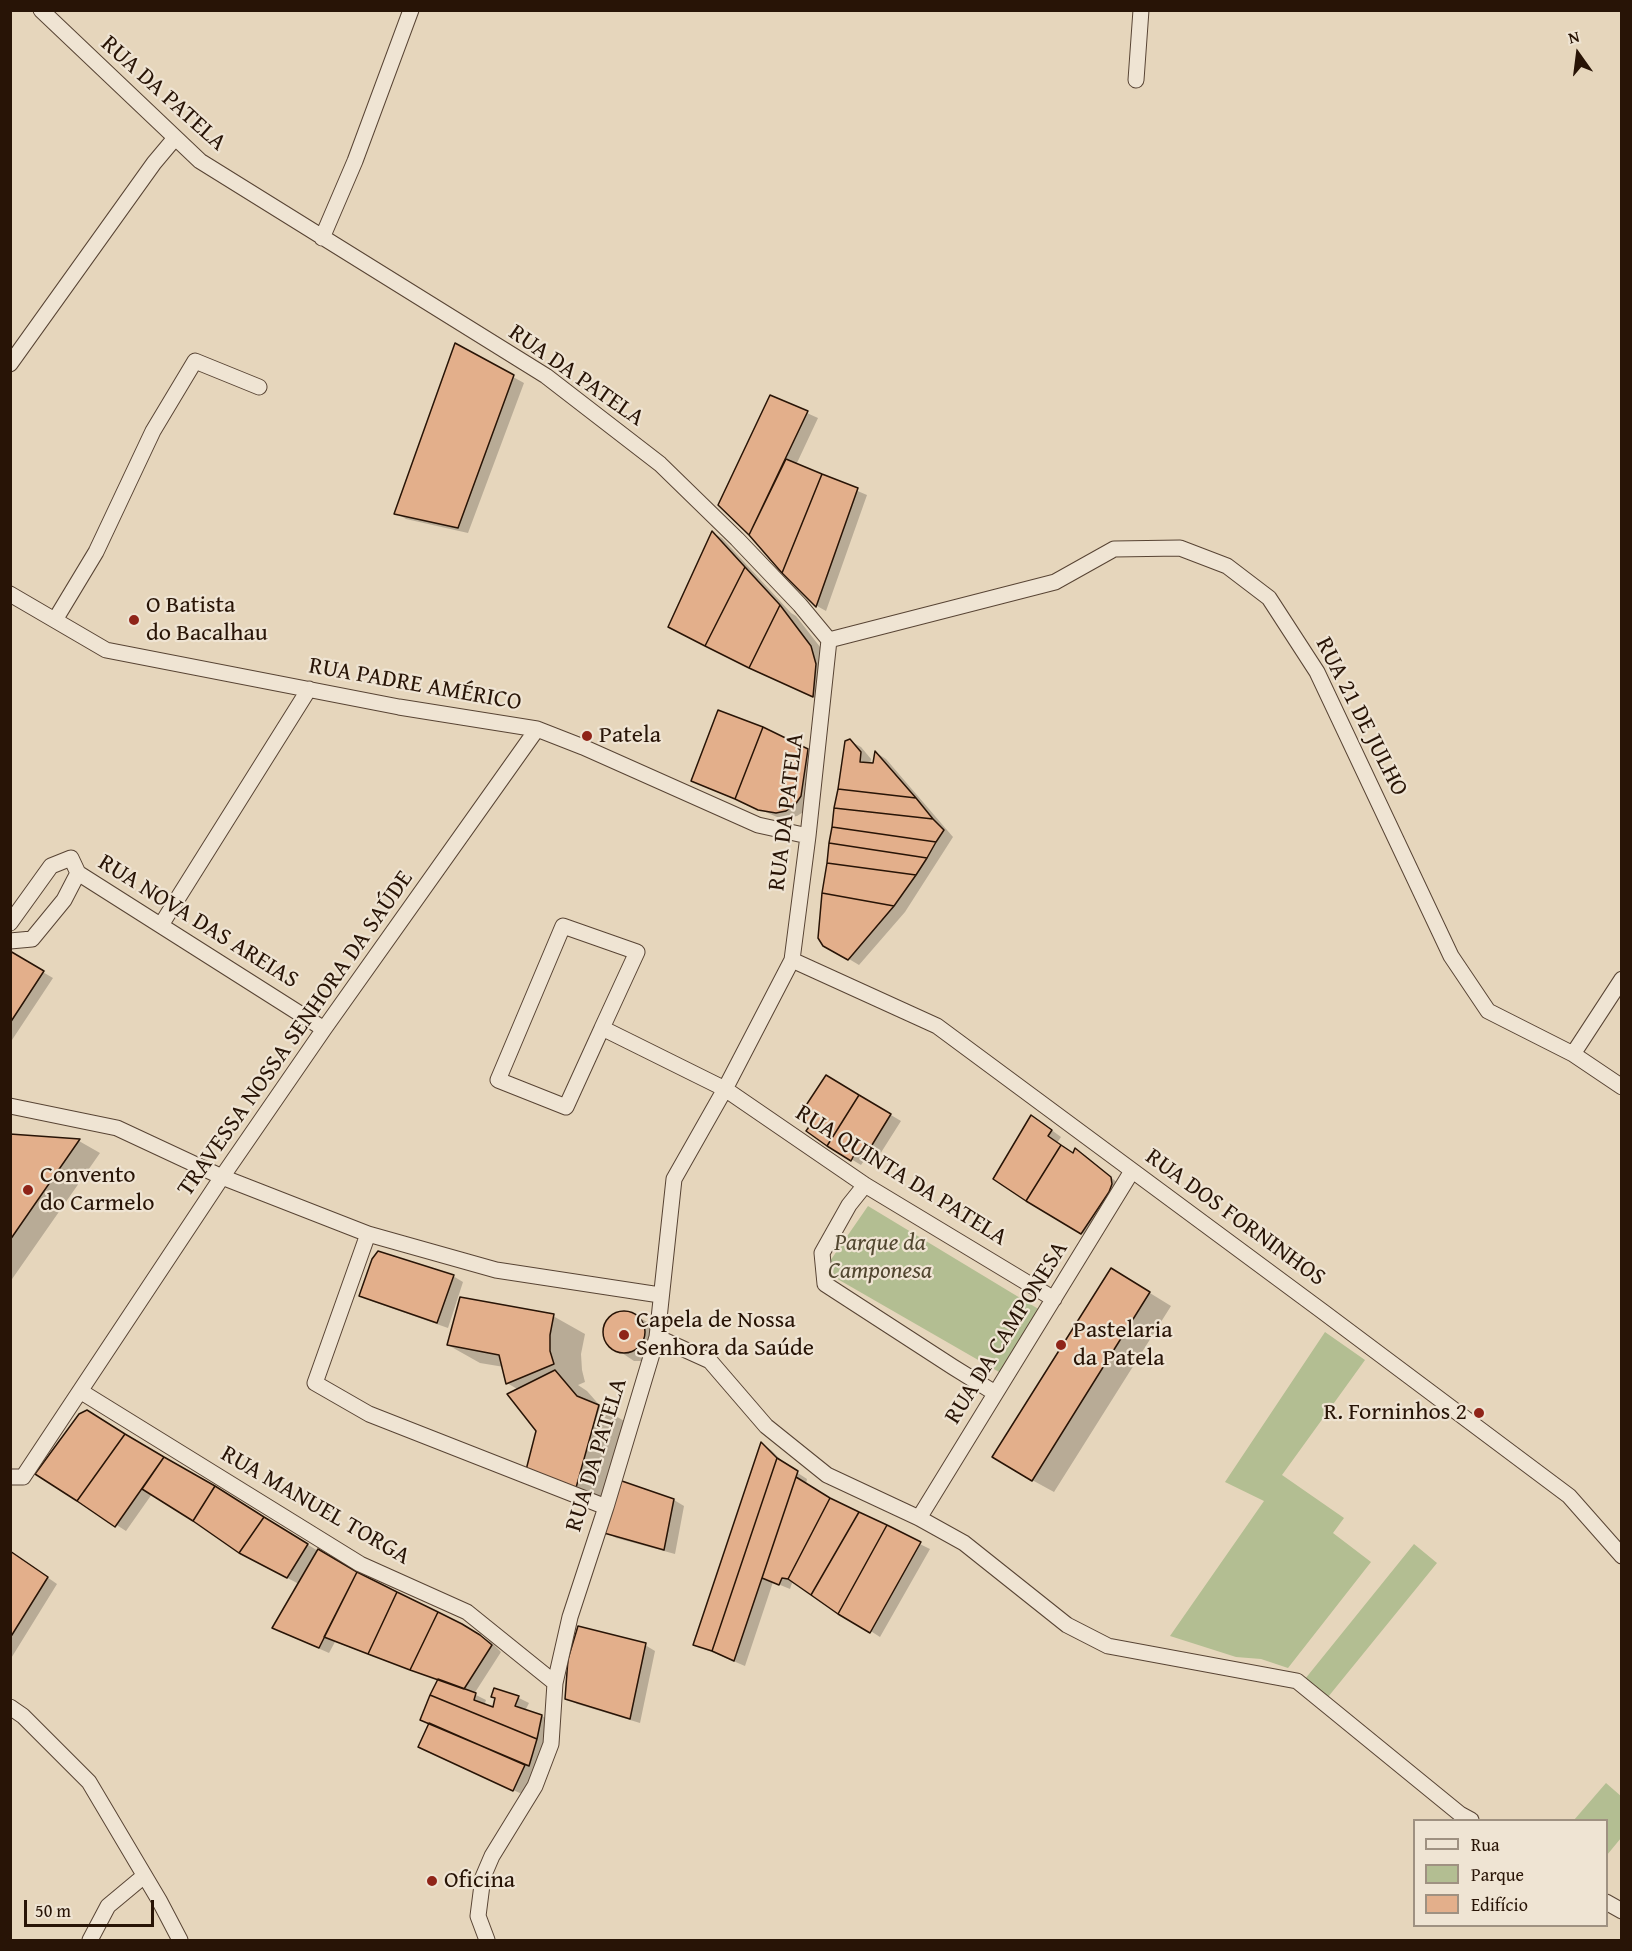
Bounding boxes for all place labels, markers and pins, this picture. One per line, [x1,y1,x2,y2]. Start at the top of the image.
place label: O Batista do Bacalhau [146,592,268,648]
marker: O Batista do Bacalhau [127,613,141,627]
place label: Patela [599,722,661,750]
marker: Patela [580,729,594,743]
place label: Convento do Carmelo [40,1162,154,1218]
marker: Convento do Carmelo [21,1183,35,1197]
place label: Capela de Nossa Senhora da Saúde [636,1307,814,1363]
place label: Pastelaria da Patela [1073,1317,1173,1373]
marker: Capela de Nossa Senhora da Saúde [617,1328,631,1342]
marker: Pastelaria da Patela [1054,1338,1068,1352]
place label: R. Forninhos 2 [1323,1399,1467,1427]
marker: R. Forninhos 2 [1472,1406,1486,1420]
place label: Oficina [444,1867,515,1895]
marker: Oficina [425,1874,439,1888]

